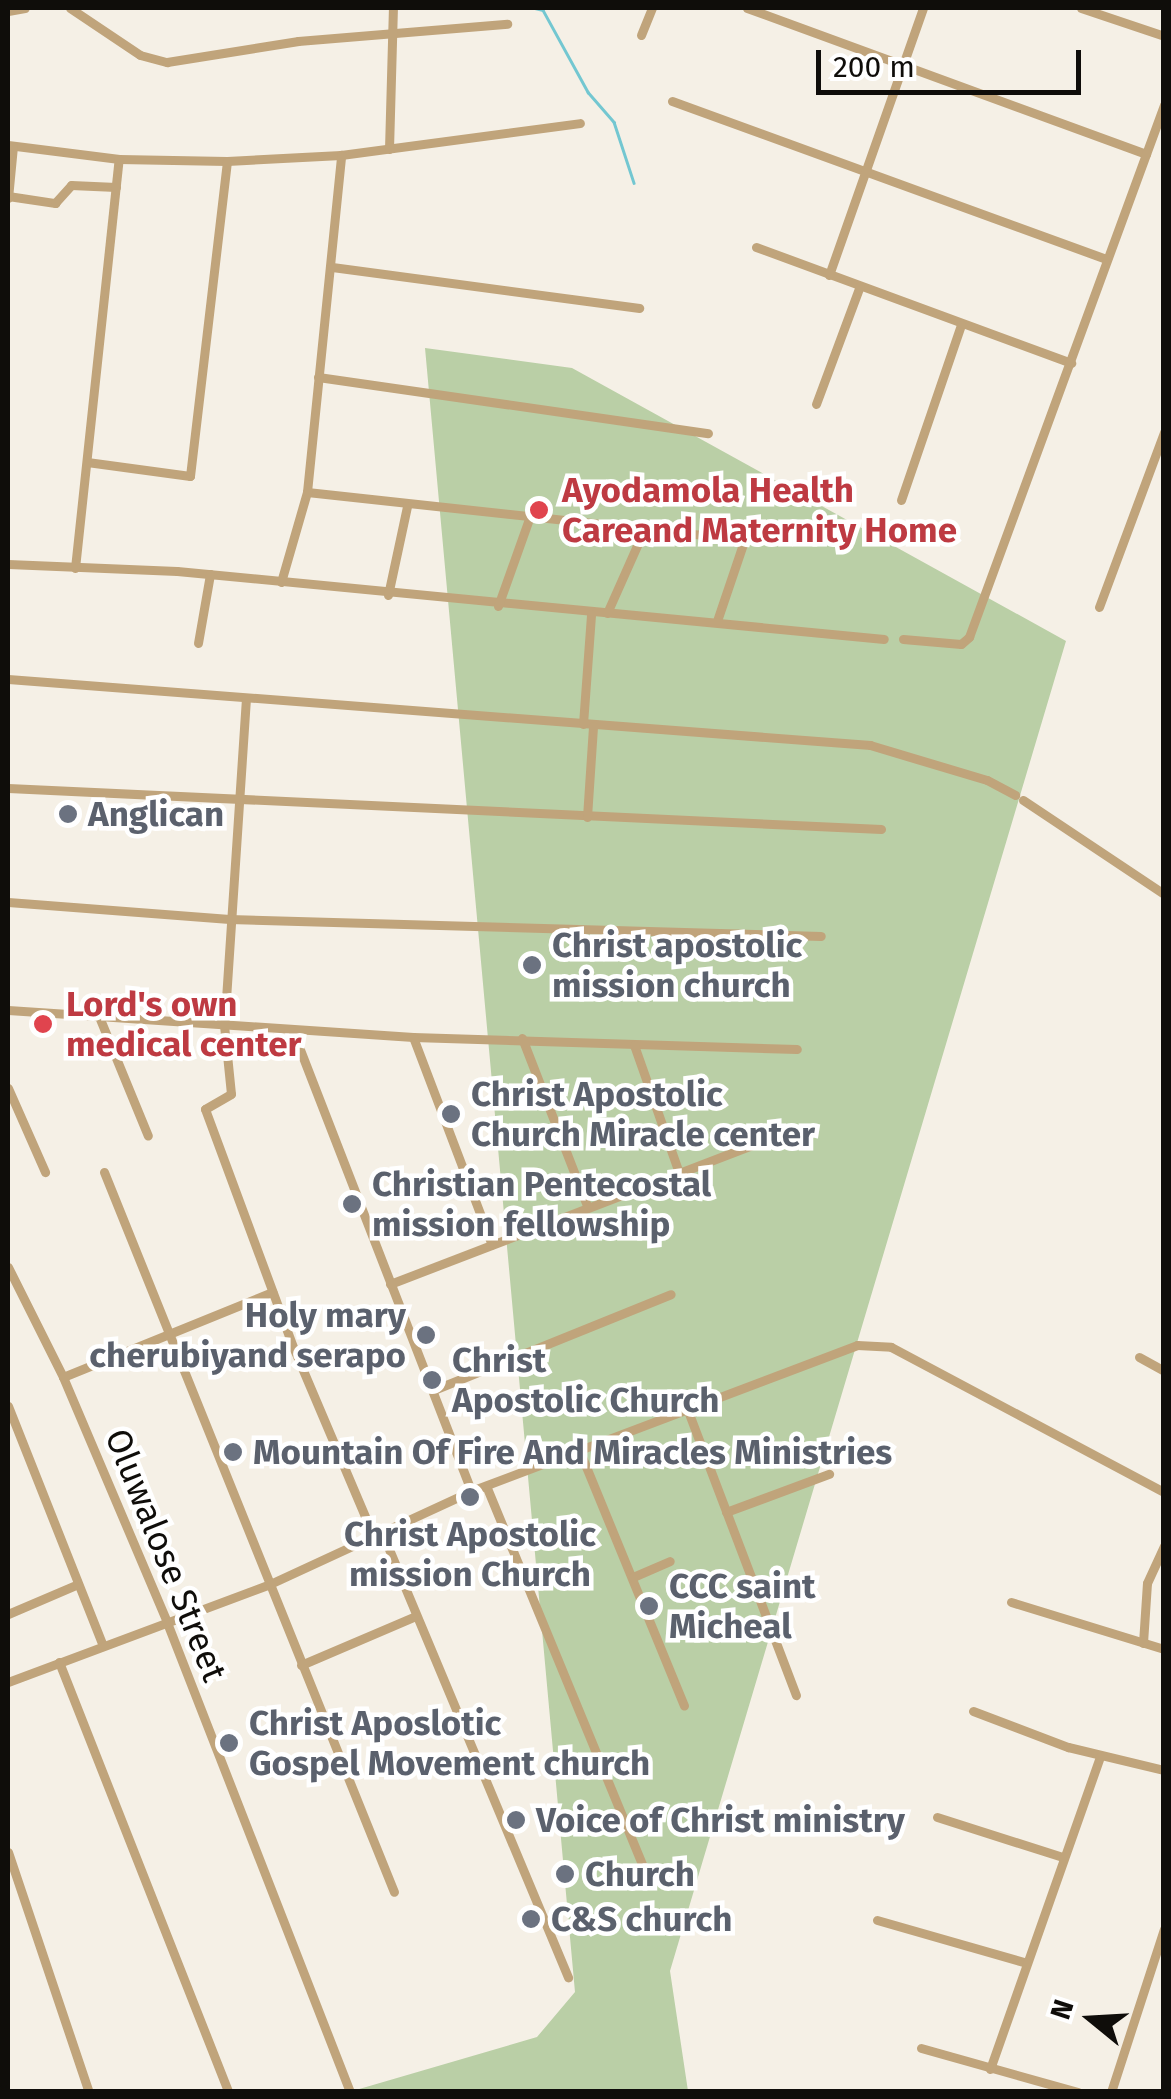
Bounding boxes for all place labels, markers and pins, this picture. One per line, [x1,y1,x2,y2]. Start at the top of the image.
place label: Ayodamola Health Careand Maternity Home [562,469,957,551]
marker: Ayodamola Health Careand Maternity Home [526,497,552,523]
place label: Anglican [88,793,224,835]
marker: Anglican [57,803,79,825]
place label: Christ apostolic mission church [552,924,802,1006]
marker: Christ apostolic mission church [521,954,543,976]
place label: Lord's own medical center [66,983,302,1065]
marker: Lord's own medical center [30,1011,56,1037]
place label: Christ Apostolic Church Miracle center [471,1073,815,1155]
marker: Christ Apostolic Church Miracle center [440,1103,462,1125]
place label: Christian Pentecostal mission fellowship [372,1163,711,1245]
marker: Christian Pentecostal mission fellowship [341,1193,363,1215]
place label: Holy mary cherubiyand serapo [89,1294,406,1376]
marker: Holy mary cherubiyand serapo [415,1324,437,1346]
place label: Christ Apostolic Church [452,1339,719,1421]
marker: Christ Apostolic Church [421,1369,443,1391]
place label: Mountain Of Fire And Miracles Ministries [253,1431,892,1473]
marker: Mountain Of Fire And Miracles Ministries [222,1441,244,1463]
marker: Christ Apostolic mission Church [459,1486,481,1508]
place label: Christ Apostolic mission Church [344,1513,596,1595]
place label: CCC saint Micheal [669,1565,816,1647]
marker: CCC saint Micheal [638,1595,660,1617]
place label: Christ Aposlotic Gospel Movement church [249,1702,650,1784]
marker: Christ Aposlotic Gospel Movement church [218,1732,240,1754]
place label: Voice of Christ ministry [536,1799,905,1841]
marker: Voice of Christ ministry [505,1809,527,1831]
place label: Church [585,1853,695,1895]
marker: Church [554,1863,576,1885]
place label: C&S church [551,1898,732,1940]
marker: C&S church [520,1908,542,1930]

